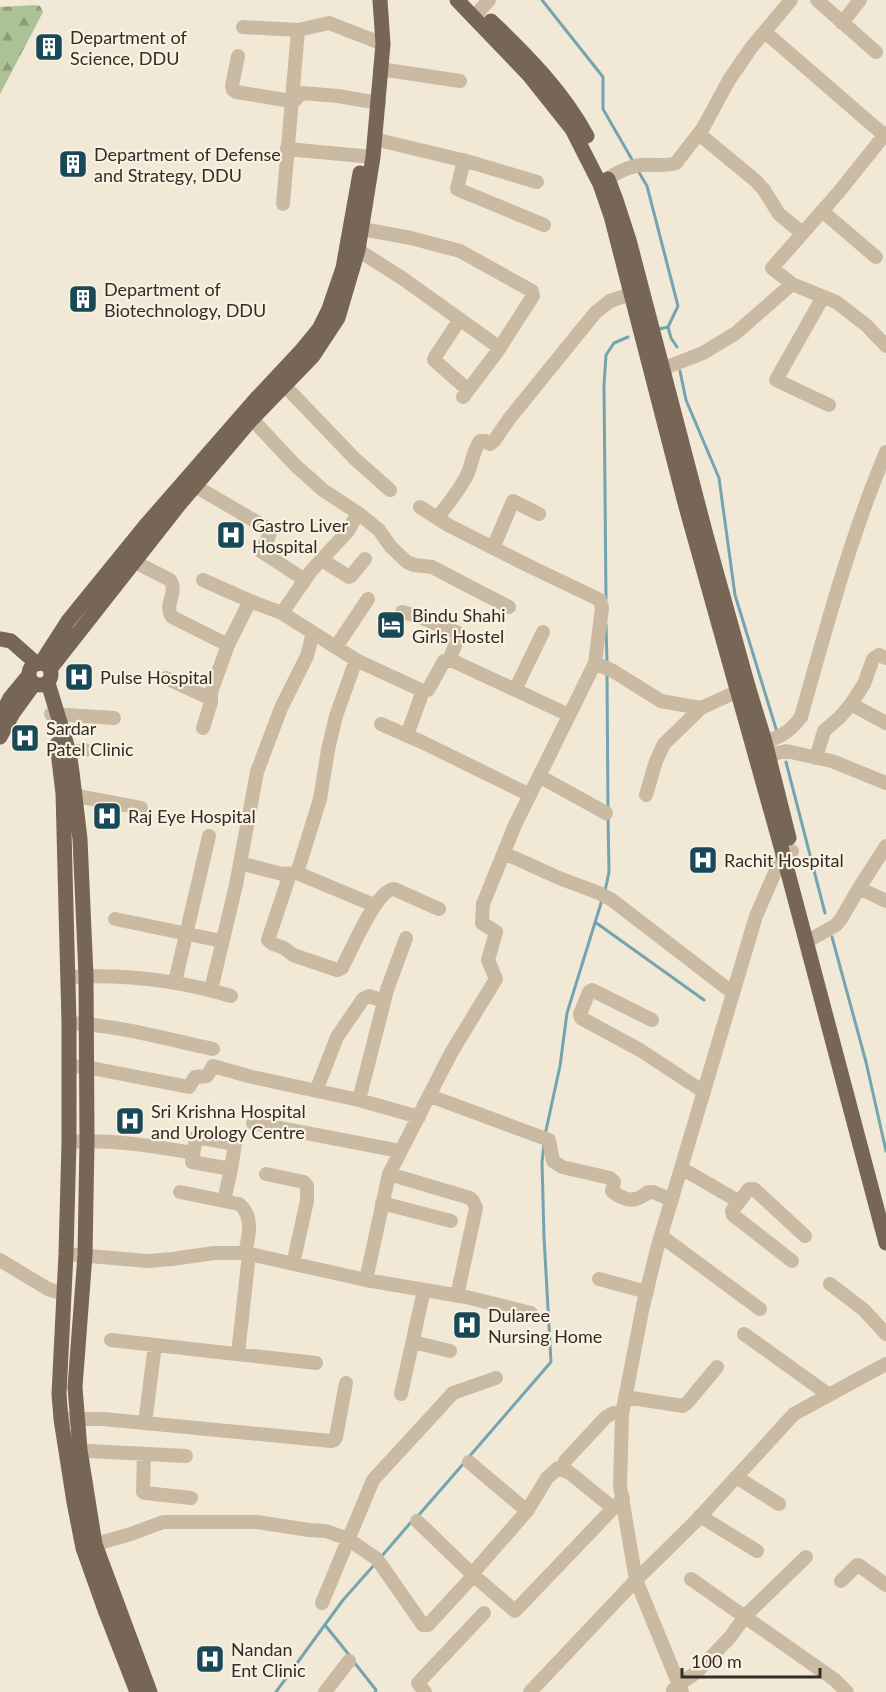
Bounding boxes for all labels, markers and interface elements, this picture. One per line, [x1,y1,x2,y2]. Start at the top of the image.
place label: Department of Science, DDU [70,26,187,69]
building icon: Department of Science, DDU [33,31,65,63]
place label: Department of Defense and Strategy, DDU [94,143,281,186]
building icon: Department of Defense and Strategy, DDU [57,148,89,180]
place label: Department of Biotechnology, DDU [104,278,266,321]
building icon: Department of Biotechnology, DDU [67,283,99,315]
place label: Gastro Liver Hospital [252,514,348,557]
hospital icon: Gastro Liver Hospital [215,519,247,551]
place label: Bindu Shahi Girls Hostel [412,604,506,647]
hotel icon: Bindu Shahi Girls Hostel [375,609,407,641]
hospital icon: Pulse Hospital [63,661,95,693]
place label: Pulse Hospital [100,666,212,688]
place label: Sardar Patel Clinic [46,717,134,760]
hospital icon: Sardar Patel Clinic [9,722,41,754]
hospital icon: Raj Eye Hospital [91,800,123,832]
place label: Raj Eye Hospital [128,805,256,827]
hospital icon: Rachit Hospital [687,844,719,876]
place label: Rachit Hospital [724,849,844,871]
place label: Sri Krishna Hospital and Urology Centre [151,1100,306,1143]
hospital icon: Sri Krishna Hospital and Urology Centre [114,1105,146,1137]
place label: Dularee Nursing Home [488,1304,602,1347]
hospital icon: Dularee Nursing Home [451,1309,483,1341]
place label: Nandan Ent Clinic [231,1638,306,1681]
scale bar [682,1641,820,1679]
hospital icon: Nandan Ent Clinic [194,1643,226,1675]
text: 100 m [691,1650,742,1672]

